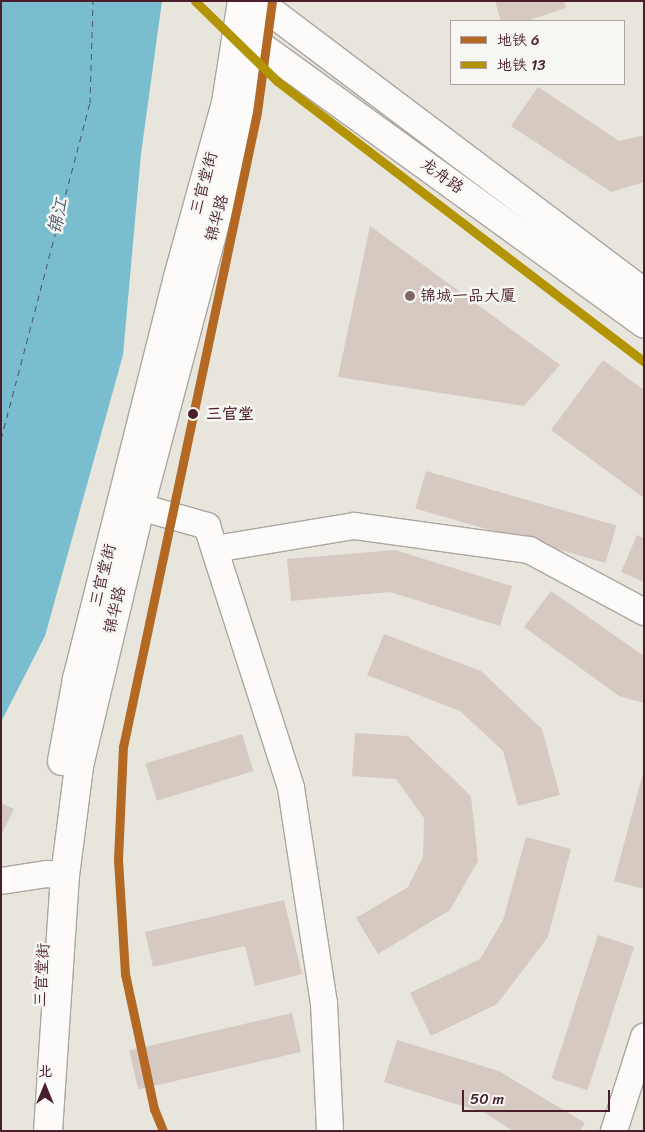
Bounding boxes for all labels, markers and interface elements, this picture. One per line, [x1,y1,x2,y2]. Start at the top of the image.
legend [450,20,625,85]
text: 地铁 6 [497,27,539,53]
text: 地铁 13 [497,52,546,78]
street label: 三官堂街 [186,150,222,216]
street label: 龙舟路 [417,154,467,198]
street label: 锦华路 [202,192,232,244]
water label: 锦江 [44,196,72,236]
place label: 锦城一品大厦 [420,286,516,306]
marker: 锦城一品大厦 [404,290,416,302]
place label: 三官堂 [206,404,254,424]
marker: 三官堂 [184,405,202,423]
street label: 三官堂街 [86,542,120,608]
street label: 锦华路 [100,584,130,636]
street label: 三官堂街 [31,943,53,1007]
text: 北 [38,1059,52,1084]
north arrow [20,1062,70,1112]
scale bar [465,1080,612,1112]
text: 50 m [470,1086,504,1112]

